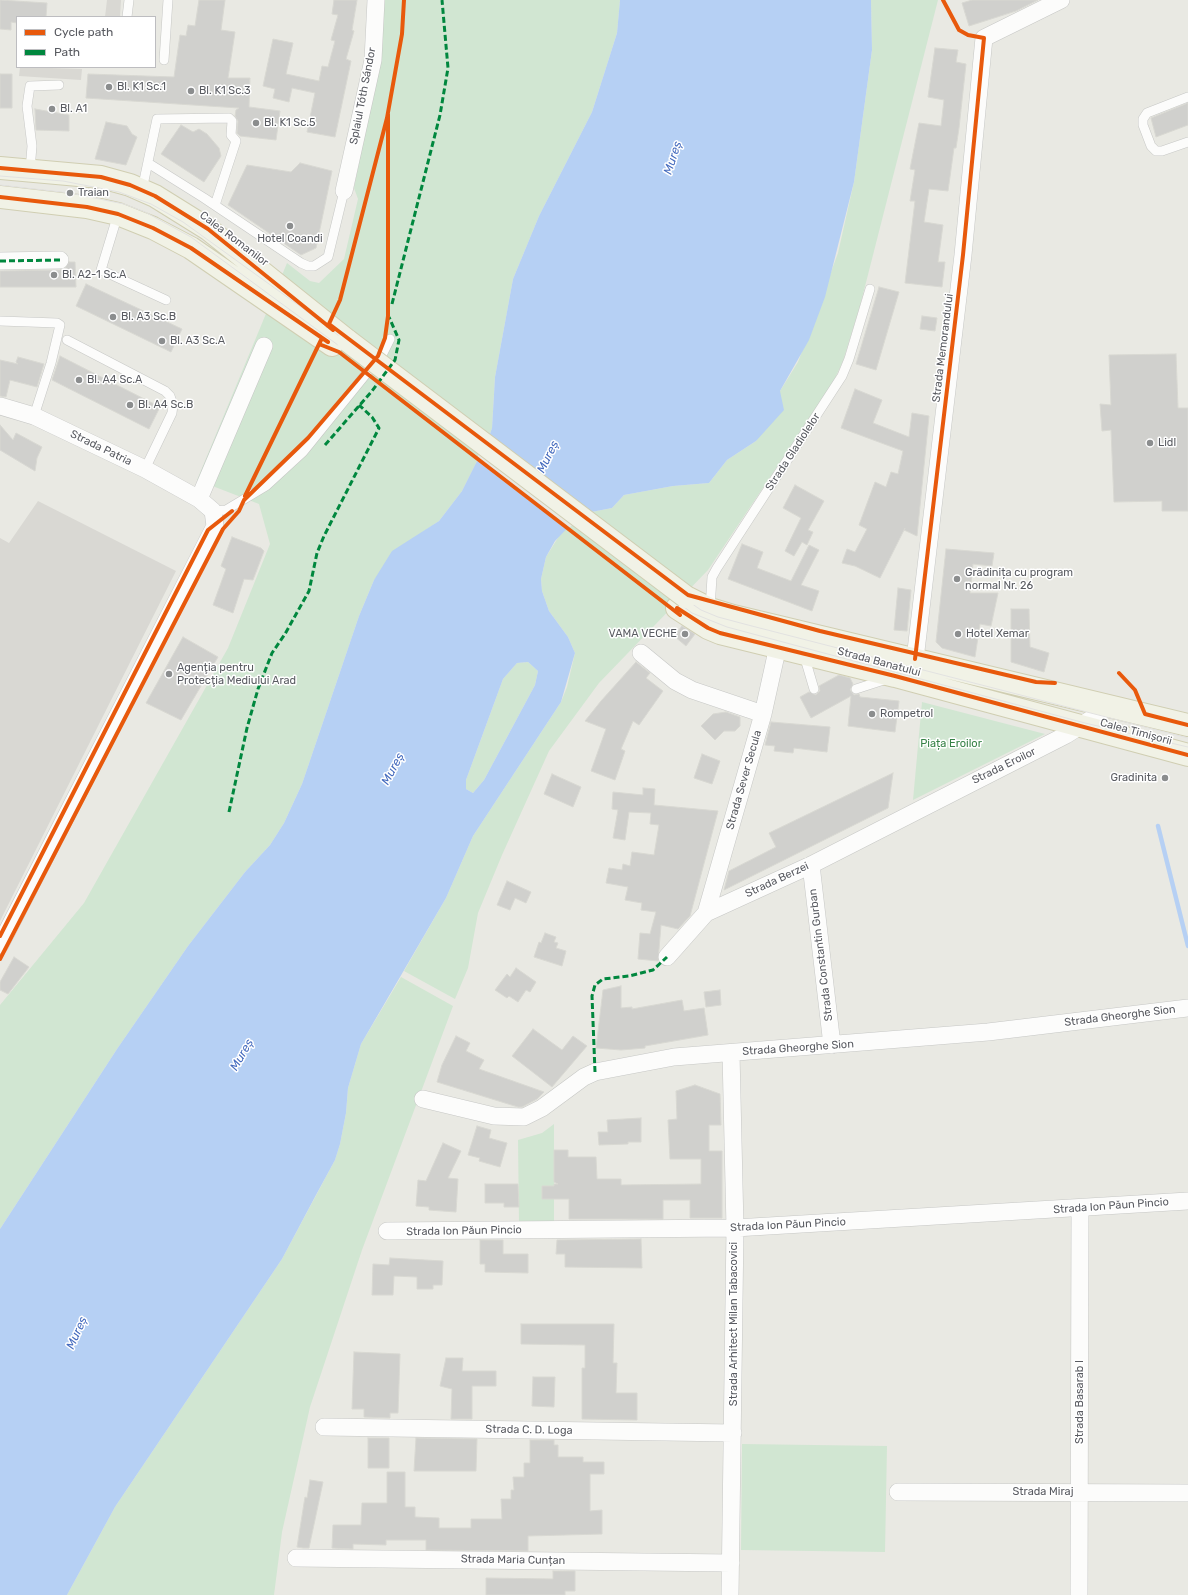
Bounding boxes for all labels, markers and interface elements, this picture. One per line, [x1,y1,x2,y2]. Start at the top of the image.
legend [16,16,156,68]
text: Cycle path [54,25,113,39]
text: Path [54,45,80,59]
street label: Splaiul Tóth Sándor [347,46,379,146]
place label: Bl. K1 Sc.1 [117,80,166,94]
marker: Bl. K1 Sc.1 [104,82,114,92]
place label: Bl. K1 Sc.3 [199,84,251,98]
marker: Bl. K1 Sc.3 [186,86,196,96]
place label: Bl. A1 [60,102,87,116]
marker: Bl. A1 [47,104,57,114]
place label: Bl. K1 Sc.5 [264,116,316,130]
marker: Bl. K1 Sc.5 [251,118,261,128]
water label: Mureș [661,140,685,176]
place label: Traian [78,186,109,200]
marker: Traian [65,188,75,198]
street label: Calea Romanilor [197,209,271,269]
marker: Hotel Coandi [285,221,295,231]
place label: Hotel Coandi [257,232,323,246]
place label: Bl. A2-1 Sc.A [62,268,126,282]
marker: Bl. A2-1 Sc.A [49,270,59,280]
street label: Strada Memorandului [930,293,956,403]
place label: Bl. A3 Sc.B [121,310,176,324]
marker: Bl. A3 Sc.B [108,312,118,322]
place label: Bl. A3 Sc.A [170,334,225,348]
marker: Bl. A3 Sc.A [157,336,167,346]
place label: Bl. A4 Sc.A [87,373,142,387]
marker: Bl. A4 Sc.A [74,375,84,385]
place label: Bl. A4 Sc.B [138,398,193,412]
marker: Bl. A4 Sc.B [125,400,135,410]
street label: Strada Gladiolelor [763,411,823,493]
street label: Strada Patria [68,427,134,469]
place label: Lidl [1158,436,1176,450]
marker: Lidl [1145,438,1155,448]
water label: Mureș [534,439,562,475]
place label: Grădinița cu program normal Nr. 26 [965,566,1073,592]
marker: Grădinița cu program normal Nr. 26 [952,574,962,584]
place label: VAMA VECHE [609,627,677,641]
place label: Hotel Xemar [966,627,1029,641]
marker: VAMA VECHE [680,629,690,639]
marker: Hotel Xemar [953,629,963,639]
street label: Strada Banatului [836,645,922,679]
place label: Agenţia pentru Protecţia Mediului Arad [177,661,296,687]
marker: Agenţia pentru Protecţia Mediului Arad [164,669,174,679]
place label: Rompetrol [880,707,933,721]
marker: Rompetrol [867,709,877,719]
street label: Calea Timișorii [1099,716,1173,748]
street label: Strada Sever Secula [723,729,765,831]
park label: Piața Eroilor [920,737,982,751]
street label: Strada Eroilor [970,745,1038,787]
water label: Mureș [379,751,407,787]
place label: Gradinita [1110,771,1157,785]
marker: Gradinita [1160,773,1170,783]
street label: Strada Berzei [743,860,811,900]
street label: Strada Constantin Gurban [806,888,836,1022]
street label: Strada Gheorghe Sion [1064,1003,1176,1029]
water label: Mureș [227,1037,257,1073]
street label: Strada Gheorghe Sion [742,1038,854,1058]
street label: Strada Ion Păun Pincio [1053,1195,1169,1217]
street label: Strada Ion Păun Pincio [730,1215,846,1235]
street label: Strada Ion Păun Pincio [406,1223,522,1239]
street label: Strada Arhitect Milan Tabacovici [727,1242,741,1406]
water label: Mureș [63,1314,91,1352]
street label: Strada Basarab I [1073,1360,1087,1444]
street label: Strada C. D. Loga [485,1423,573,1437]
street label: Strada Miraj [1012,1485,1074,1499]
street label: Strada Maria Cunțan [461,1552,565,1568]

